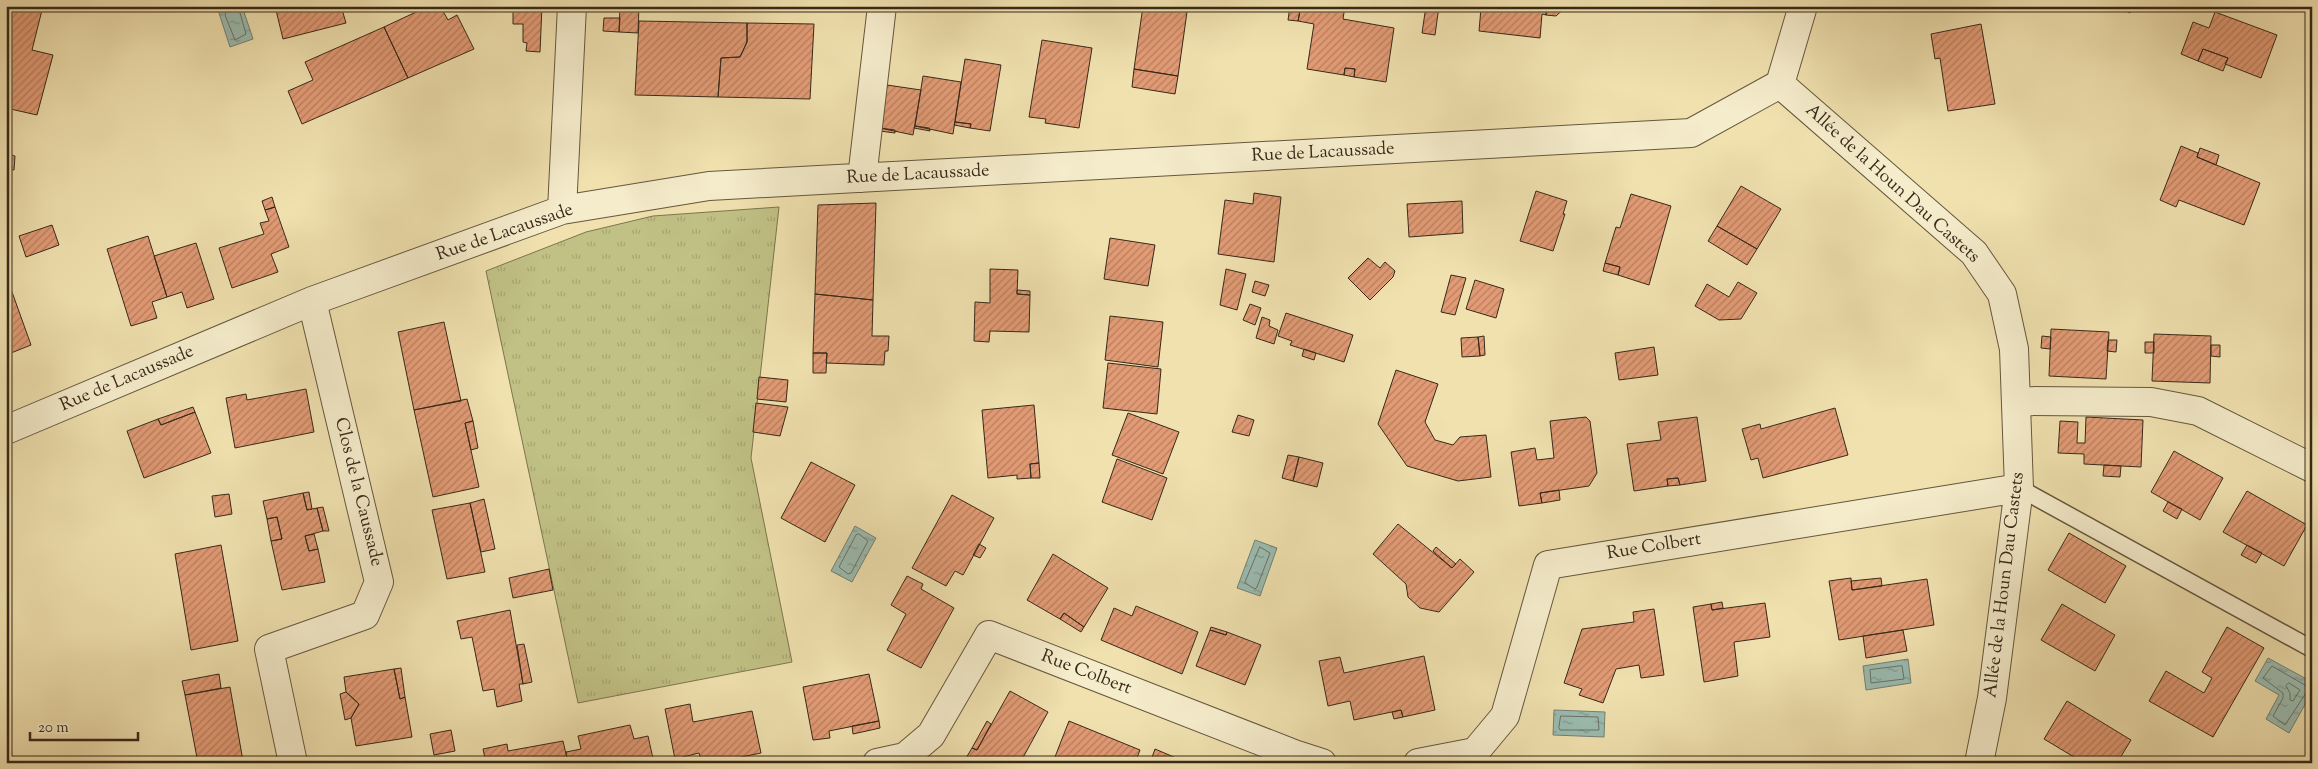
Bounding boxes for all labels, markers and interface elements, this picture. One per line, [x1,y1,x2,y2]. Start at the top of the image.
street label: Allée de la Houn Dau Castets [1799,98,1985,270]
street label: Rue de Lacaussade [1251,136,1395,170]
street label: Rue de Lacaussade [846,158,990,192]
street label: Rue de Lacaussade [433,197,577,269]
street label: Rue de Lacaussade [56,339,198,419]
street label: Clos de la Caussade [327,415,389,569]
street label: Allée de la Houn Dau Castets [1978,471,2032,699]
street label: Rue Colbert [1605,527,1703,567]
street label: Rue Colbert [1037,644,1135,702]
scale bar [30,709,138,741]
text: 20 m [38,718,69,739]

